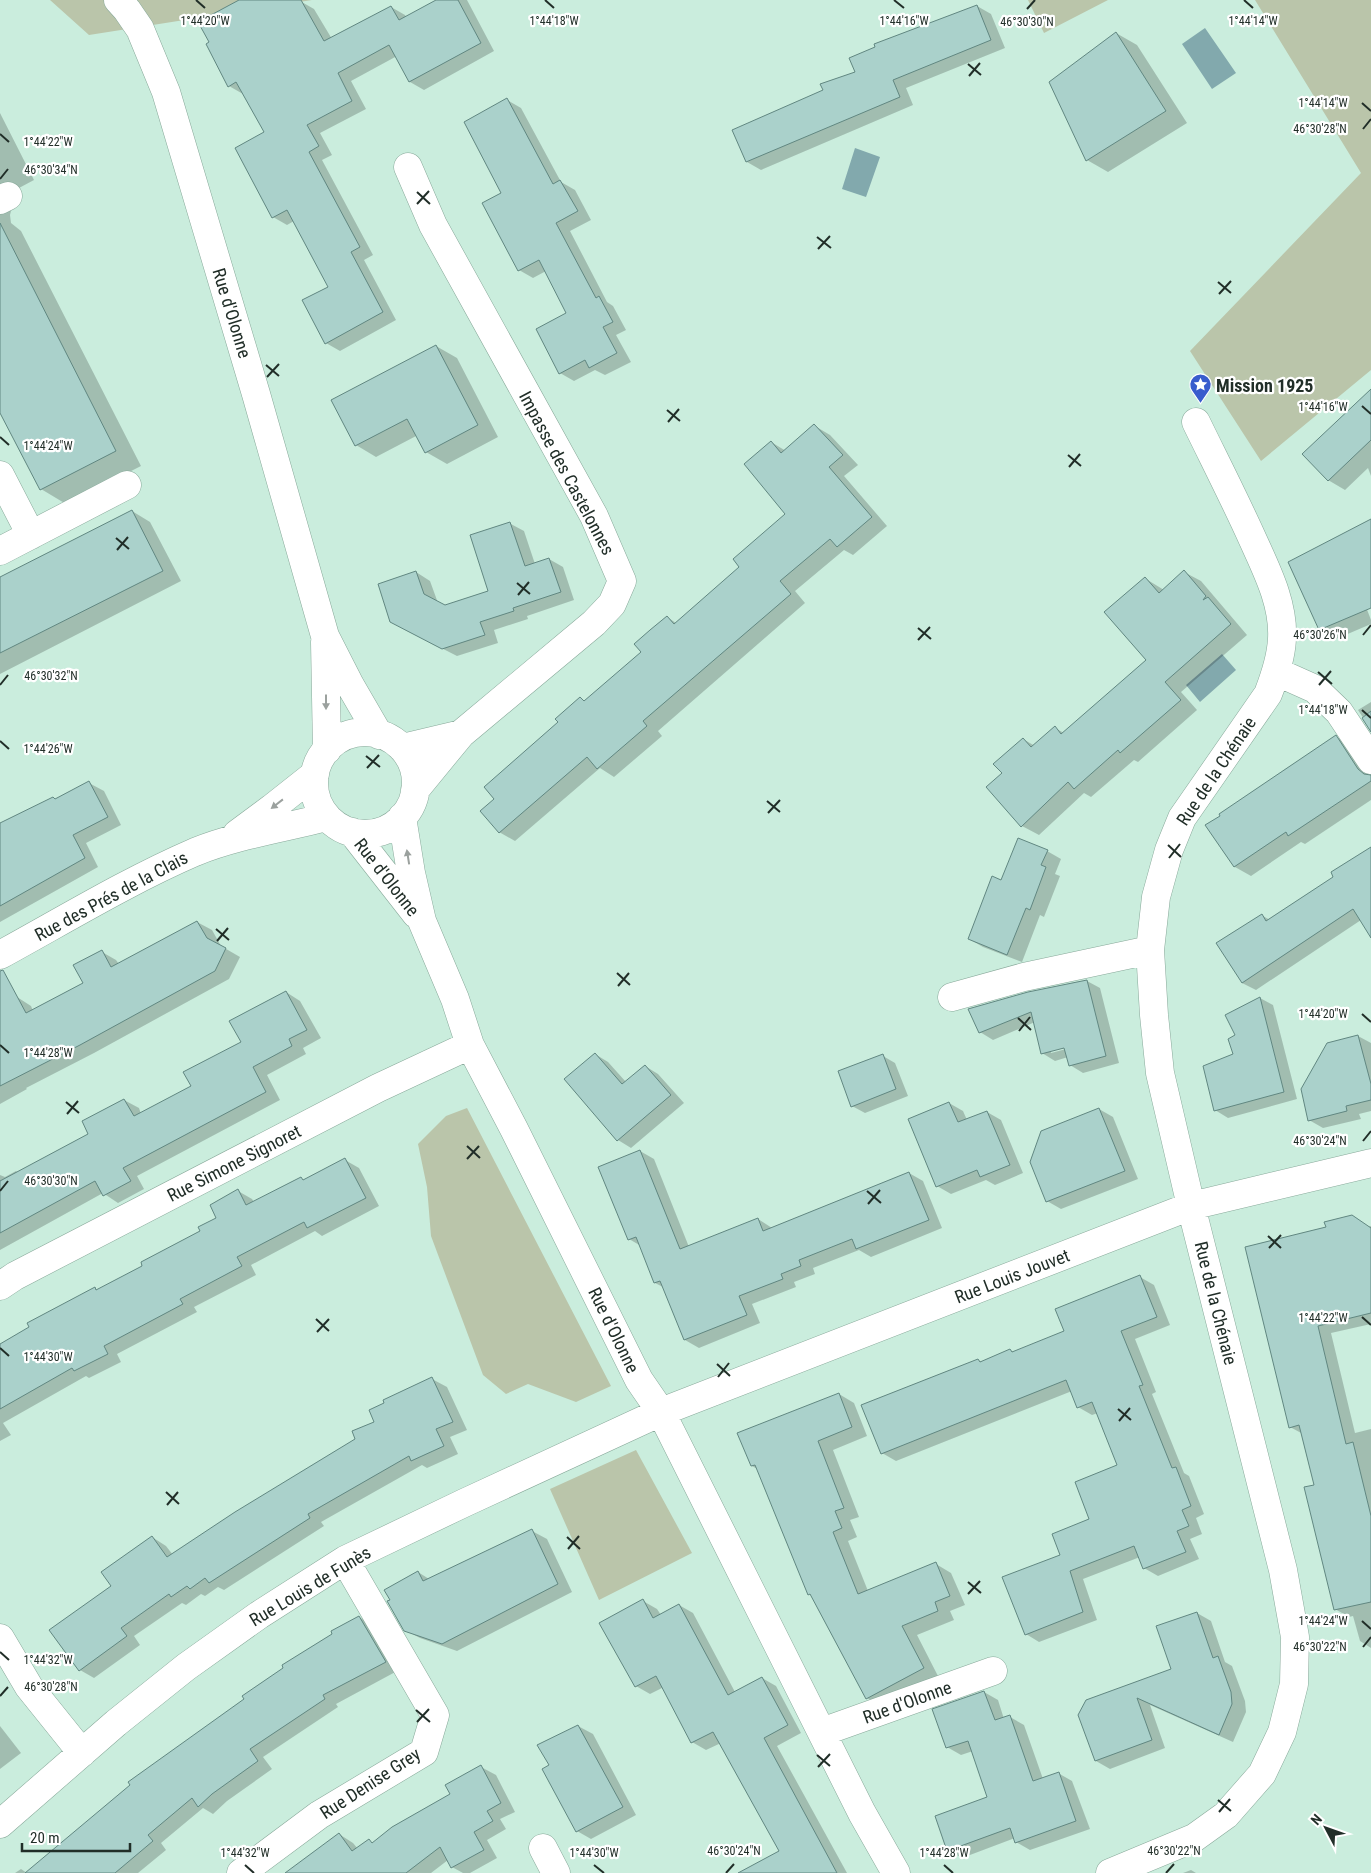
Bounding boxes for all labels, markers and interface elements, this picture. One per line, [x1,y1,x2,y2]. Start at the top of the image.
text: 1°44'20"W [180,14,230,28]
text: 1°44'18"W [529,14,579,28]
text: 1°44'16"W [879,14,929,28]
text: 1°44'14"W [1228,14,1278,28]
text: 46°30'30"N [1000,15,1054,29]
text: 1°44'14"W [1298,96,1348,110]
text: 46°30'28"N [1293,122,1347,136]
text: 1°44'22"W [23,135,73,149]
text: 46°30'34"N [24,163,78,177]
street label: Rue d'Olonne [208,266,256,360]
place icon: Mission 1925 [1188,373,1212,404]
place label: Mission 1925 [1216,375,1313,396]
street label: Impasse des Castelonnes [515,388,619,558]
text: 1°44'16"W [1298,400,1348,414]
text: 1°44'24"W [23,439,73,453]
text: 46°30'26"N [1293,628,1347,642]
text: 46°30'32"N [24,669,78,683]
one-way arrow [322,694,330,710]
text: 1°44'18"W [1298,703,1348,717]
street label: Rue de la Chénaie [1172,713,1260,829]
text: 1°44'26"W [23,742,73,756]
one-way arrow [271,799,284,810]
street label: Rue d'Olonne [350,834,424,920]
street label: Rue des Prés de la Clais [31,847,191,945]
one-way arrow [404,848,412,864]
text: 1°44'20"W [1298,1007,1348,1021]
text: 1°44'28"W [23,1046,73,1060]
street label: Rue Simone Signoret [164,1120,304,1206]
text: 46°30'24"N [1293,1134,1347,1148]
text: 46°30'30"N [24,1174,78,1188]
street label: Rue de la Chénaie [1191,1239,1241,1367]
street label: Rue Louis Jouvet [952,1244,1072,1308]
street label: Rue d'Olonne [584,1284,644,1376]
text: 1°44'22"W [1298,1311,1348,1325]
text: 1°44'30"W [23,1350,73,1364]
street label: Rue Louis de Funès [246,1542,374,1630]
text: 1°44'24"W [1298,1614,1348,1628]
text: 46°30'22"N [1293,1640,1347,1654]
text: 1°44'32"W [23,1653,73,1667]
street label: Rue d'Olonne [860,1676,954,1728]
text: 46°30'28"N [24,1680,78,1694]
street label: Rue Denise Grey [316,1743,424,1823]
north arrow [1301,1803,1351,1853]
text: N [1307,1811,1325,1828]
scale bar [22,1820,130,1852]
text: 20 m [30,1829,60,1847]
text: 46°30'24"N [707,1844,761,1858]
text: 46°30'22"N [1147,1844,1201,1858]
text: 1°44'32"W [220,1846,270,1860]
text: 1°44'30"W [569,1846,619,1860]
text: 1°44'28"W [919,1846,969,1860]

